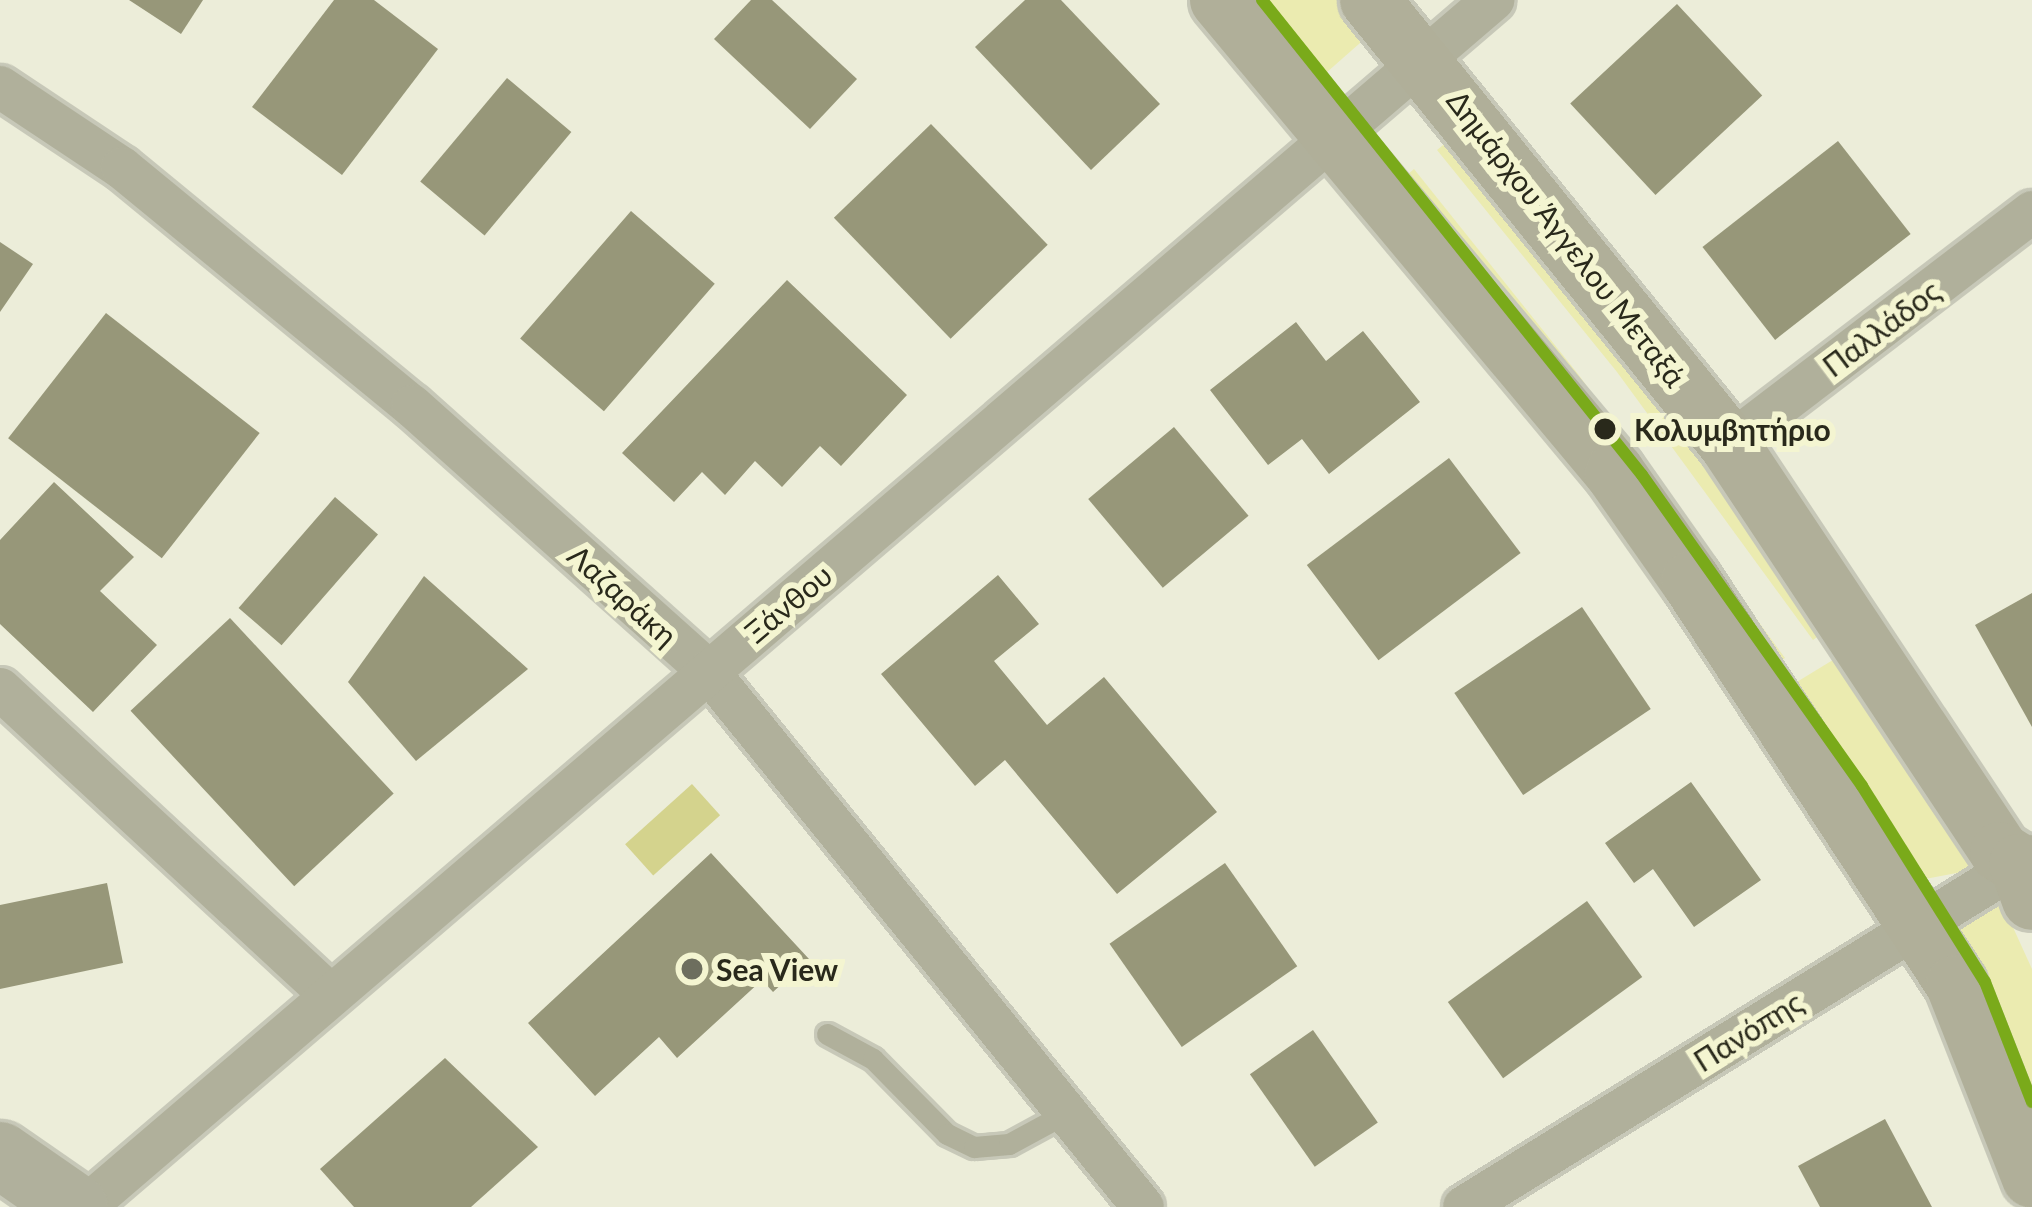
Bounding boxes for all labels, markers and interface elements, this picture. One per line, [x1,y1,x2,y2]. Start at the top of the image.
street label: Δημάρχου Άγγελου Μεταξά [1440,82,1694,394]
street label: Παλλάδος [1815,272,1947,384]
place label: Κολυμβητήριο [1634,411,1831,447]
marker: Κολυμβητήριο [1588,412,1622,446]
street label: Λαζαράκη [561,537,685,653]
street label: Ξάνθου [737,556,839,650]
place label: Sea View [716,951,839,987]
marker: Sea View [679,956,705,982]
street label: Πανόπης [1687,983,1809,1079]

